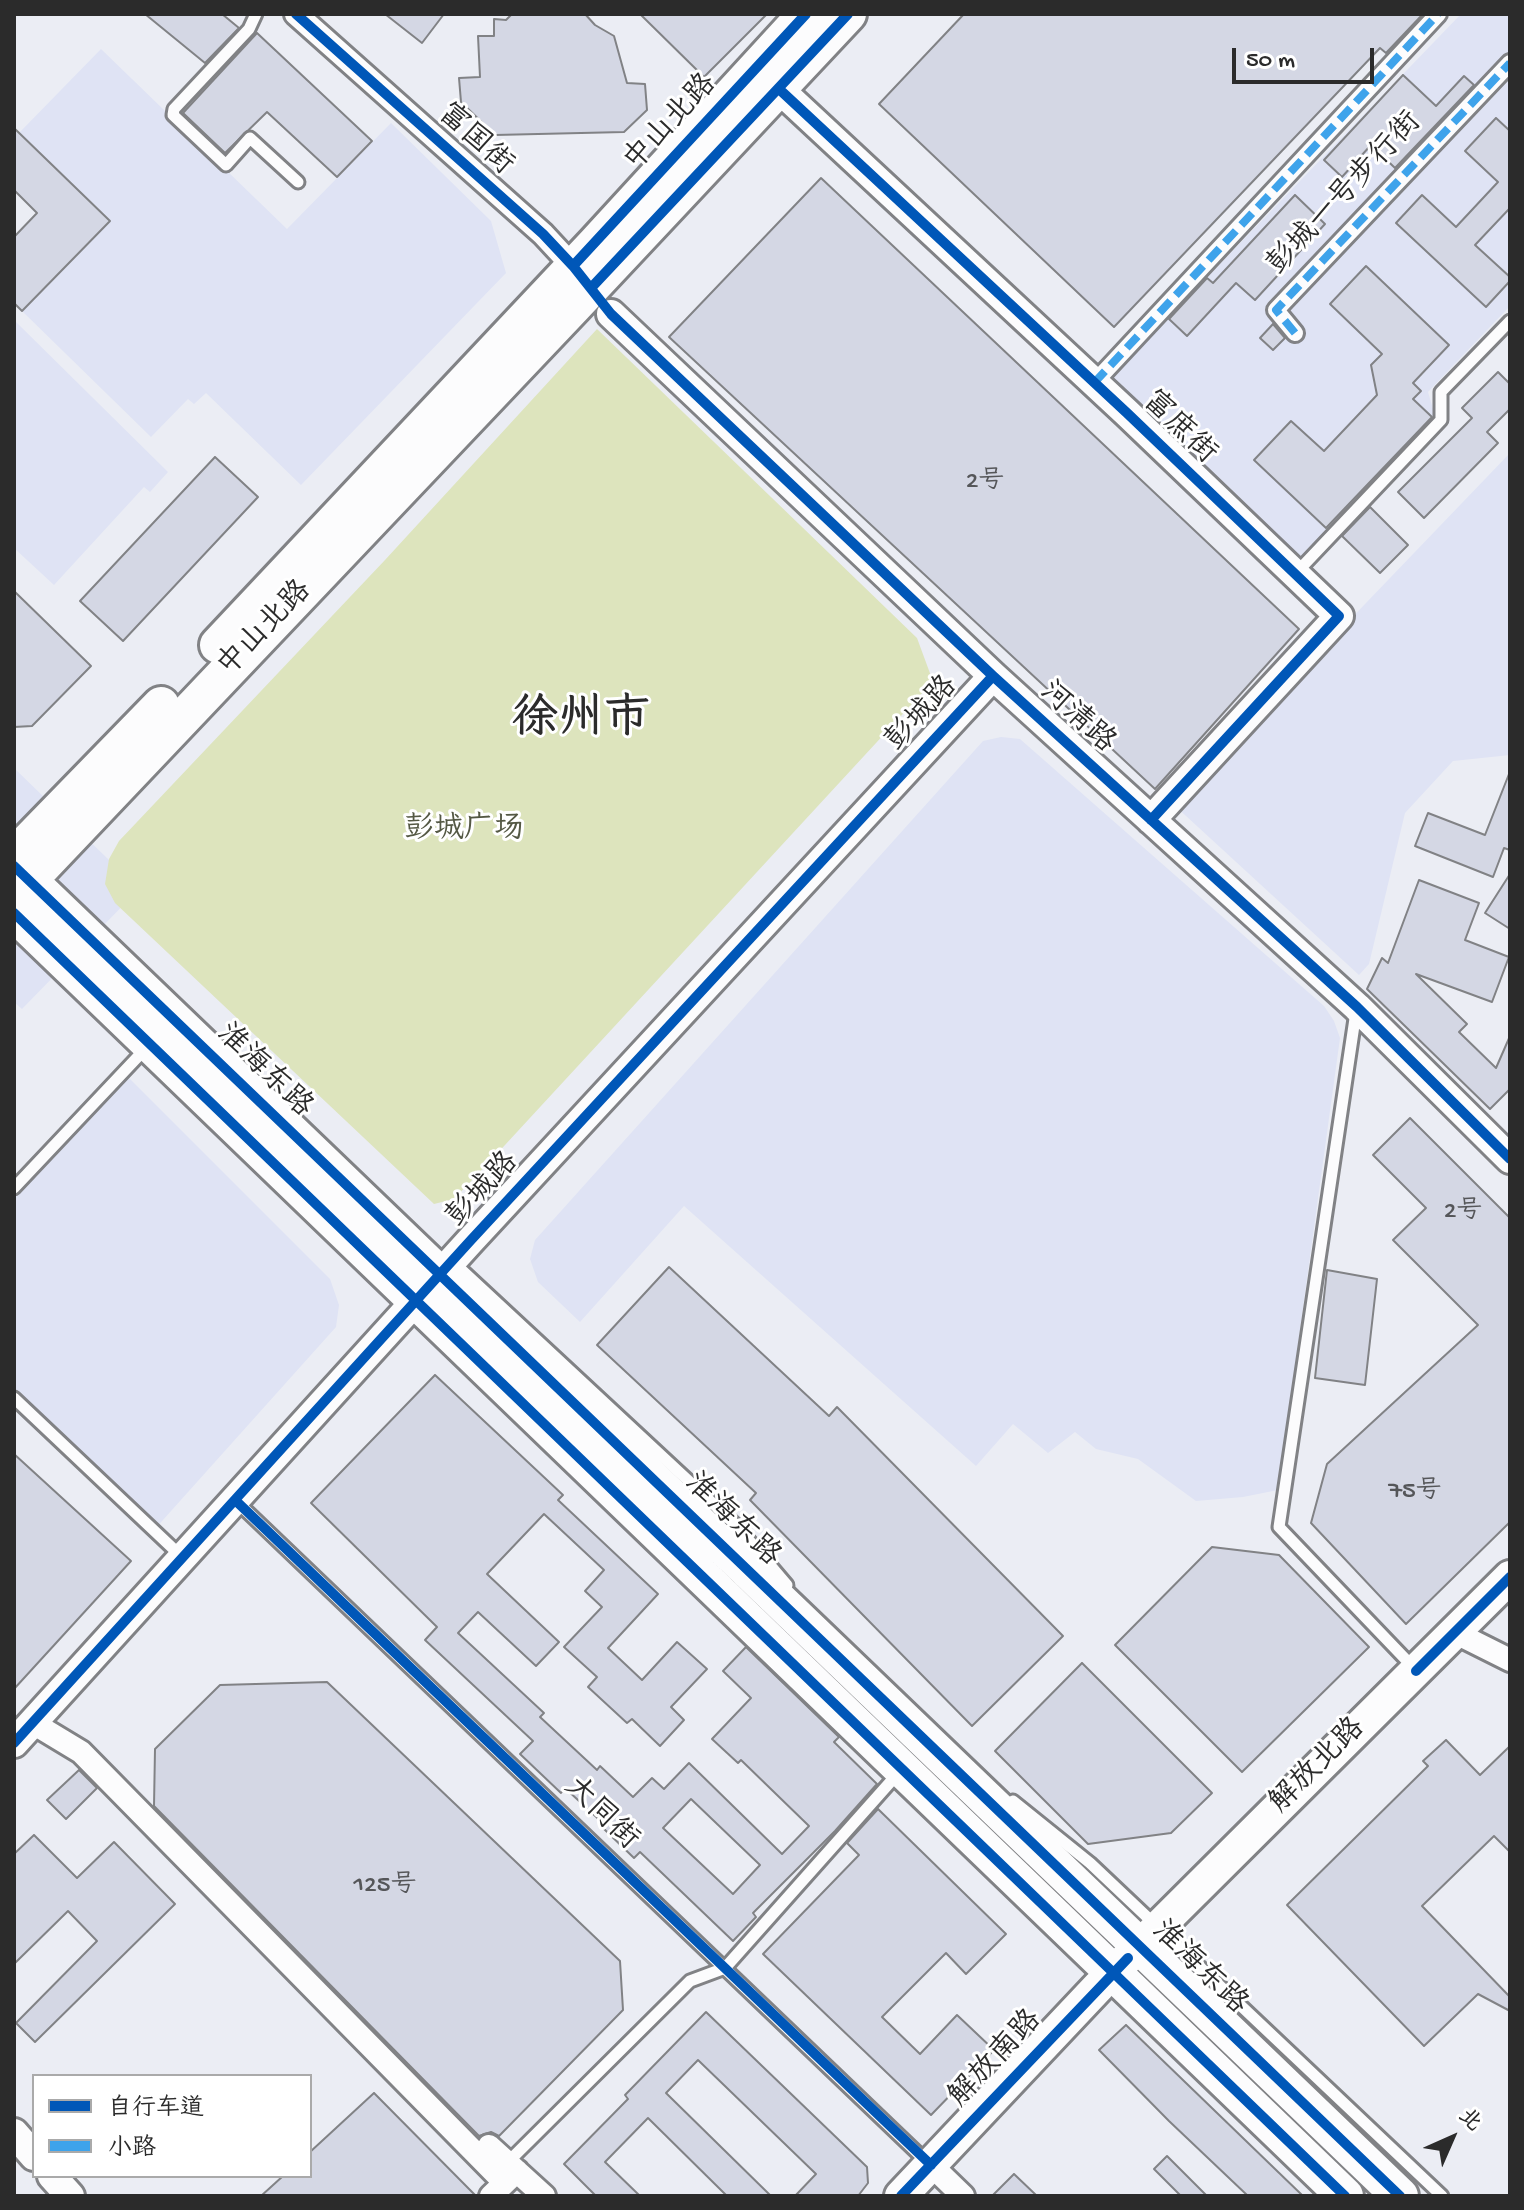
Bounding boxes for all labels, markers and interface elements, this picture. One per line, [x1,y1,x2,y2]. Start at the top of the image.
scale bar [1236,32,1378,82]
text: 50 m [1246,47,1295,76]
street label: 中山北路 [618,68,726,180]
street label: 富国街 [429,98,519,184]
street label: 彭城一号步行街 [1261,106,1431,284]
street label: 富庶街 [1133,385,1223,473]
house number: 2号 [966,467,1004,499]
street label: 中山北路 [211,574,321,686]
street label: 彭城路 [879,670,967,760]
street label: 河清路 [1031,676,1121,762]
district label: 徐州市 [512,695,650,751]
park label: 彭城广场 [404,813,524,849]
street label: 淮海东路 [207,1017,319,1127]
street label: 彭城路 [440,1146,528,1236]
house number: 2号 [1444,1197,1482,1229]
street label: 淮海东路 [675,1466,787,1576]
house number: 75号 [1388,1477,1442,1509]
street label: 解放北路 [1264,1712,1374,1822]
street label: 大同街 [555,1771,645,1859]
house number: 125号 [354,1871,416,1903]
street label: 淮海东路 [1142,1914,1254,2024]
street label: 解放南路 [943,2004,1051,2116]
legend [32,2074,312,2178]
text: 自行车道 [108,2095,204,2124]
north arrow [1412,2098,1492,2178]
text: 北 [1452,2104,1486,2138]
text: 小路 [108,2135,156,2164]

